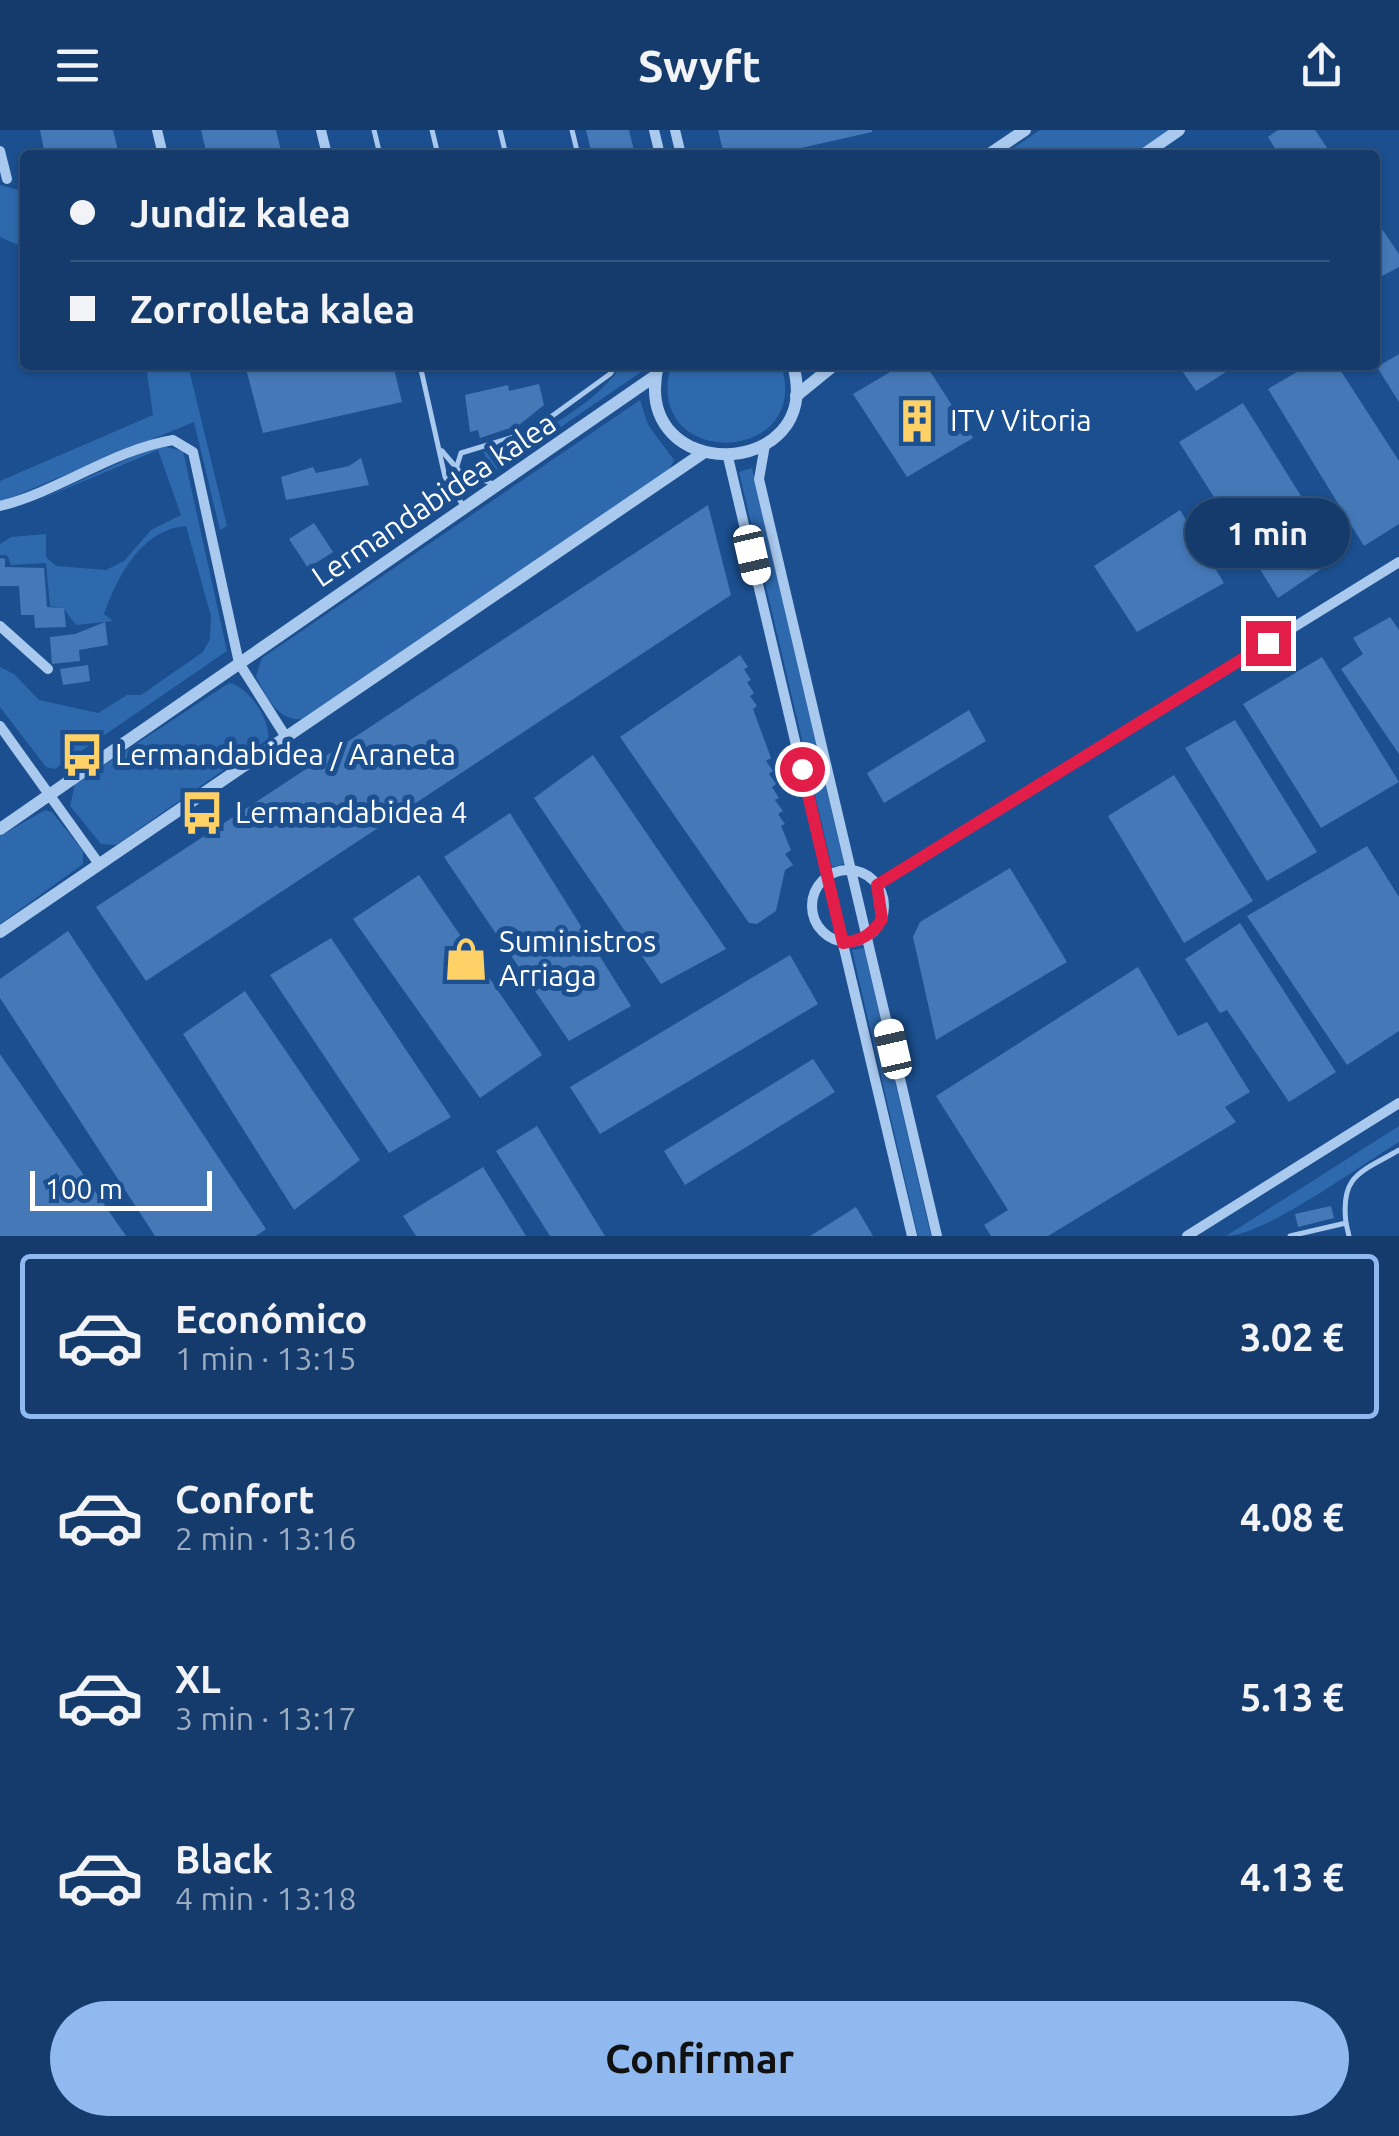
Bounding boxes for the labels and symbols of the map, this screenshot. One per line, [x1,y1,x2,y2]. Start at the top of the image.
building icon: ITV Vitoria [893,397,941,445]
place label: ITV Vitoria [950,403,1092,437]
street label: Lermandabidea kalea [305,405,562,593]
callout: 1 min [1186,498,1350,568]
car [731,522,773,588]
route end [1246,621,1291,666]
bus stop icon: Lermandabidea / Araneta [58,731,106,779]
place label: Lermandabidea / Araneta [115,737,456,771]
route start [780,747,825,792]
bus stop icon: Lermandabidea 4 [178,789,226,837]
place label: Lermandabidea 4 [235,795,468,829]
place label: Suministros Arriaga [499,924,656,992]
shop icon: Suministros Arriaga [442,935,490,983]
car [872,1016,914,1082]
scale bar [30,1166,212,1210]

